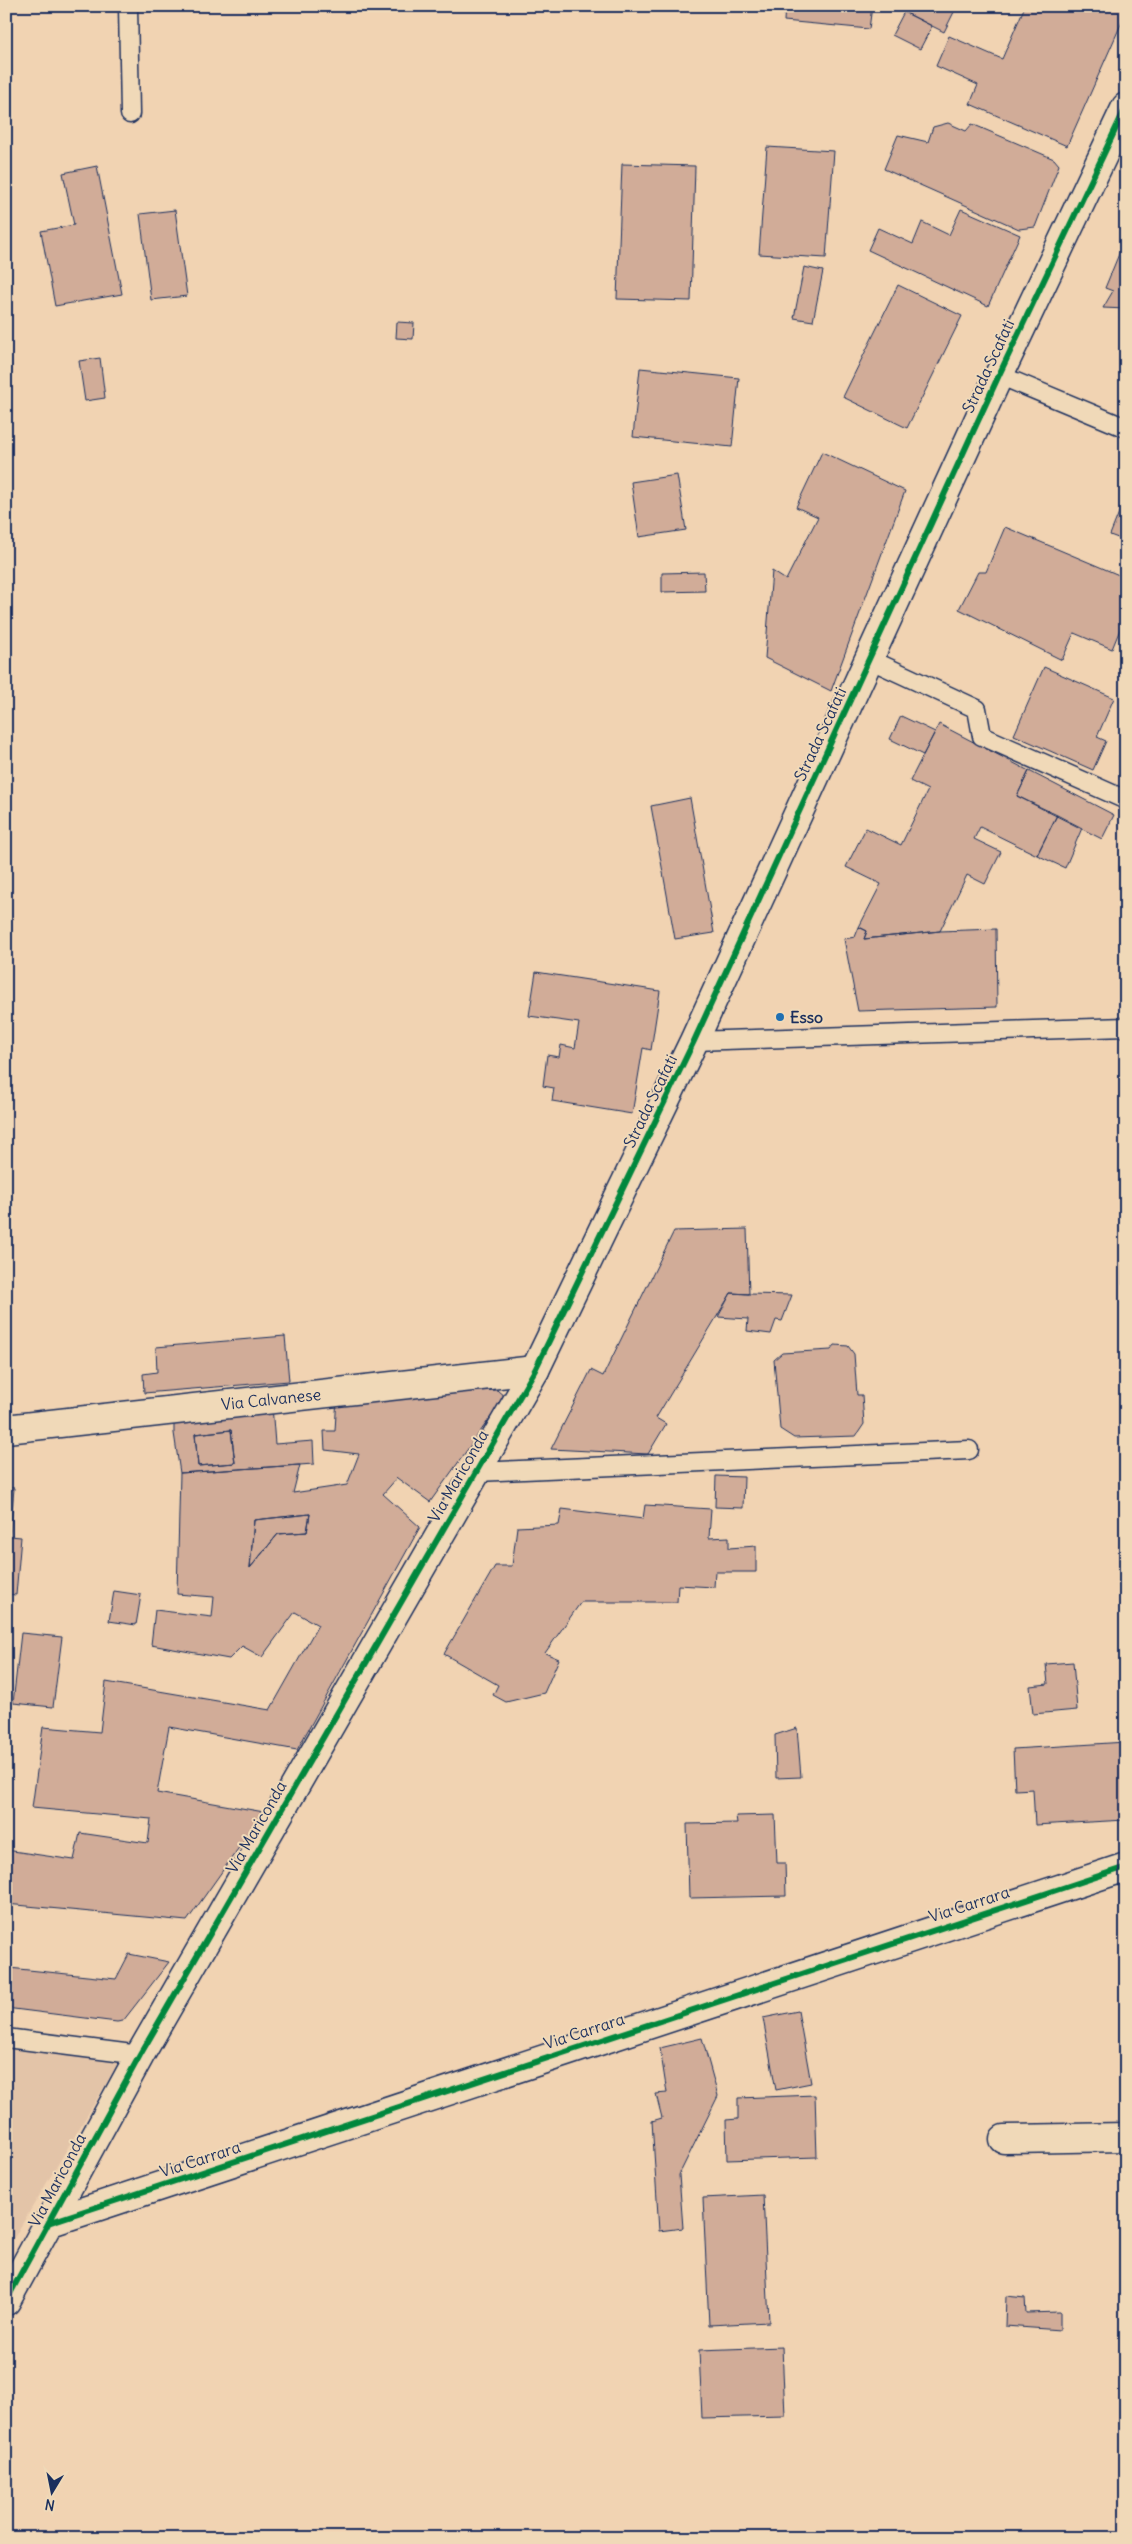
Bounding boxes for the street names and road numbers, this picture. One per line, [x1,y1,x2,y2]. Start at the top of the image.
street label: Strada Scafati [958,316,1018,416]
street label: Strada Scafati [790,684,850,784]
street label: Strada Scafati [619,1051,681,1151]
street label: Via Calvanese [220,1384,322,1414]
street label: Via Mariconda [423,1426,493,1526]
street label: Via Mariconda [221,1777,291,1877]
street label: Via Carrara [926,1882,1012,1926]
street label: Via Carrara [541,2009,627,2053]
street label: Via Mariconda [24,2130,90,2230]
street label: Via Carrara [157,2137,243,2181]

